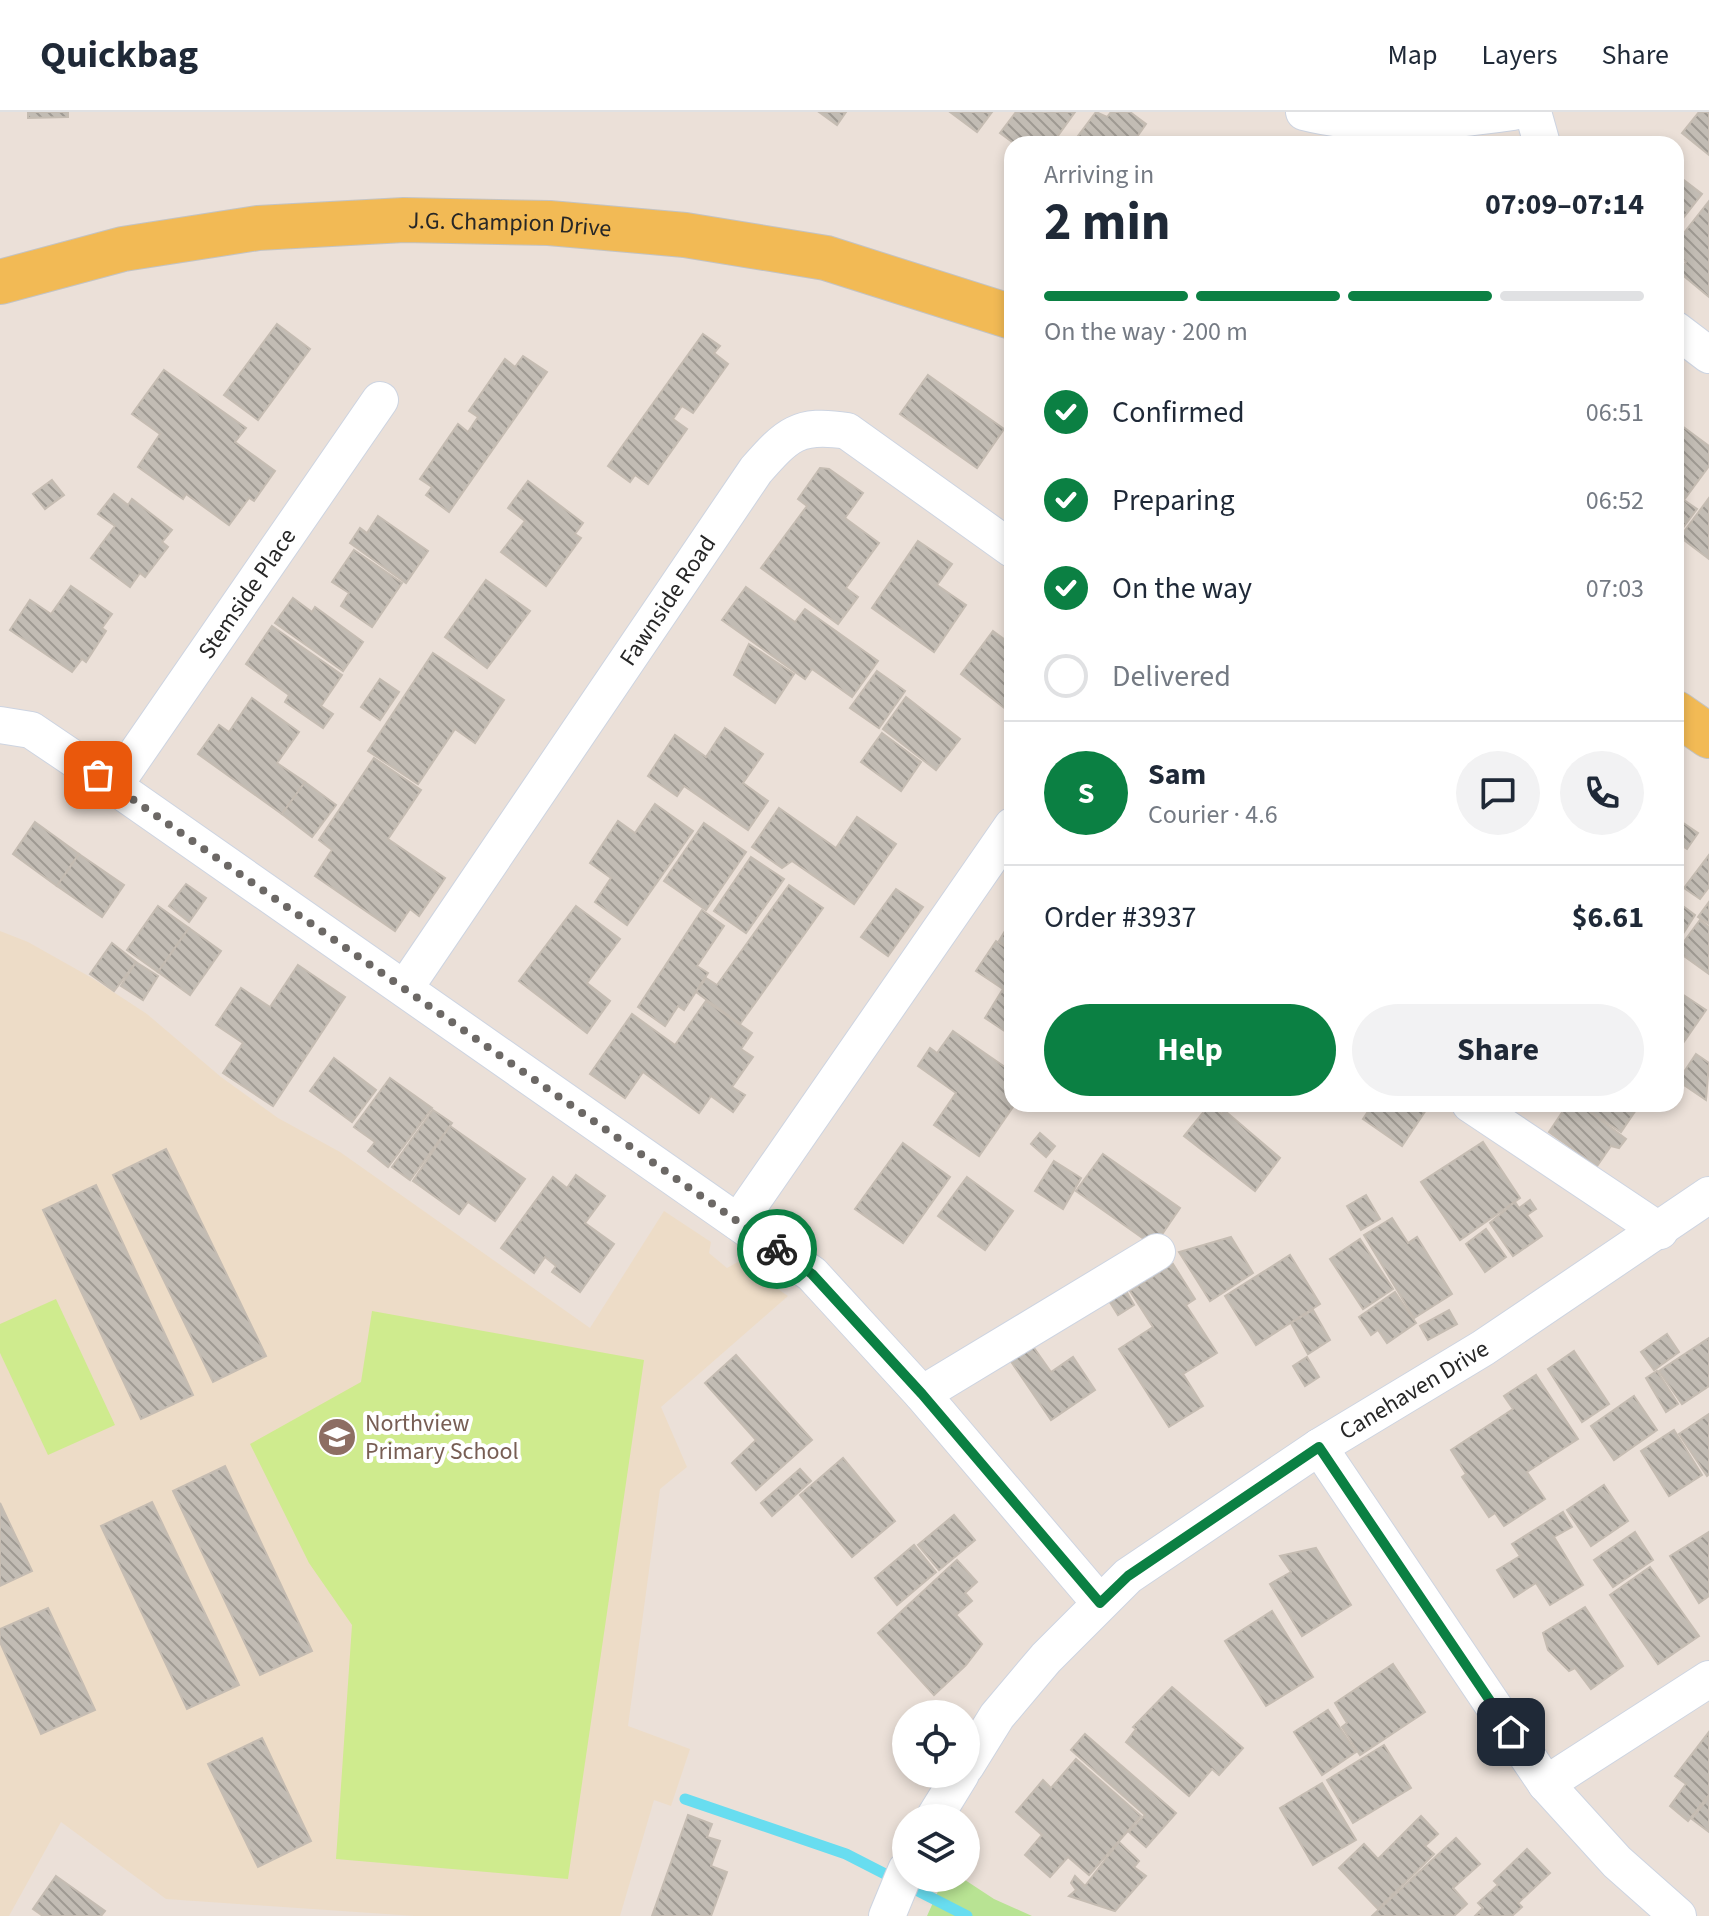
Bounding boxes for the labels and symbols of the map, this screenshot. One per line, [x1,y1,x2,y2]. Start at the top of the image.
street label: J.G. Champion Drive [408,203,613,246]
street label: Stemside Place [190,521,305,666]
street label: Fawnside Road [611,528,725,673]
pin [64,741,132,809]
courier [737,1209,817,1289]
street label: Canehaven Drive [1333,1332,1496,1449]
place label: Northview Primary School [365,1406,519,1469]
school or university icon: Northview Primary School [316,1416,358,1458]
pin [1477,1698,1545,1766]

